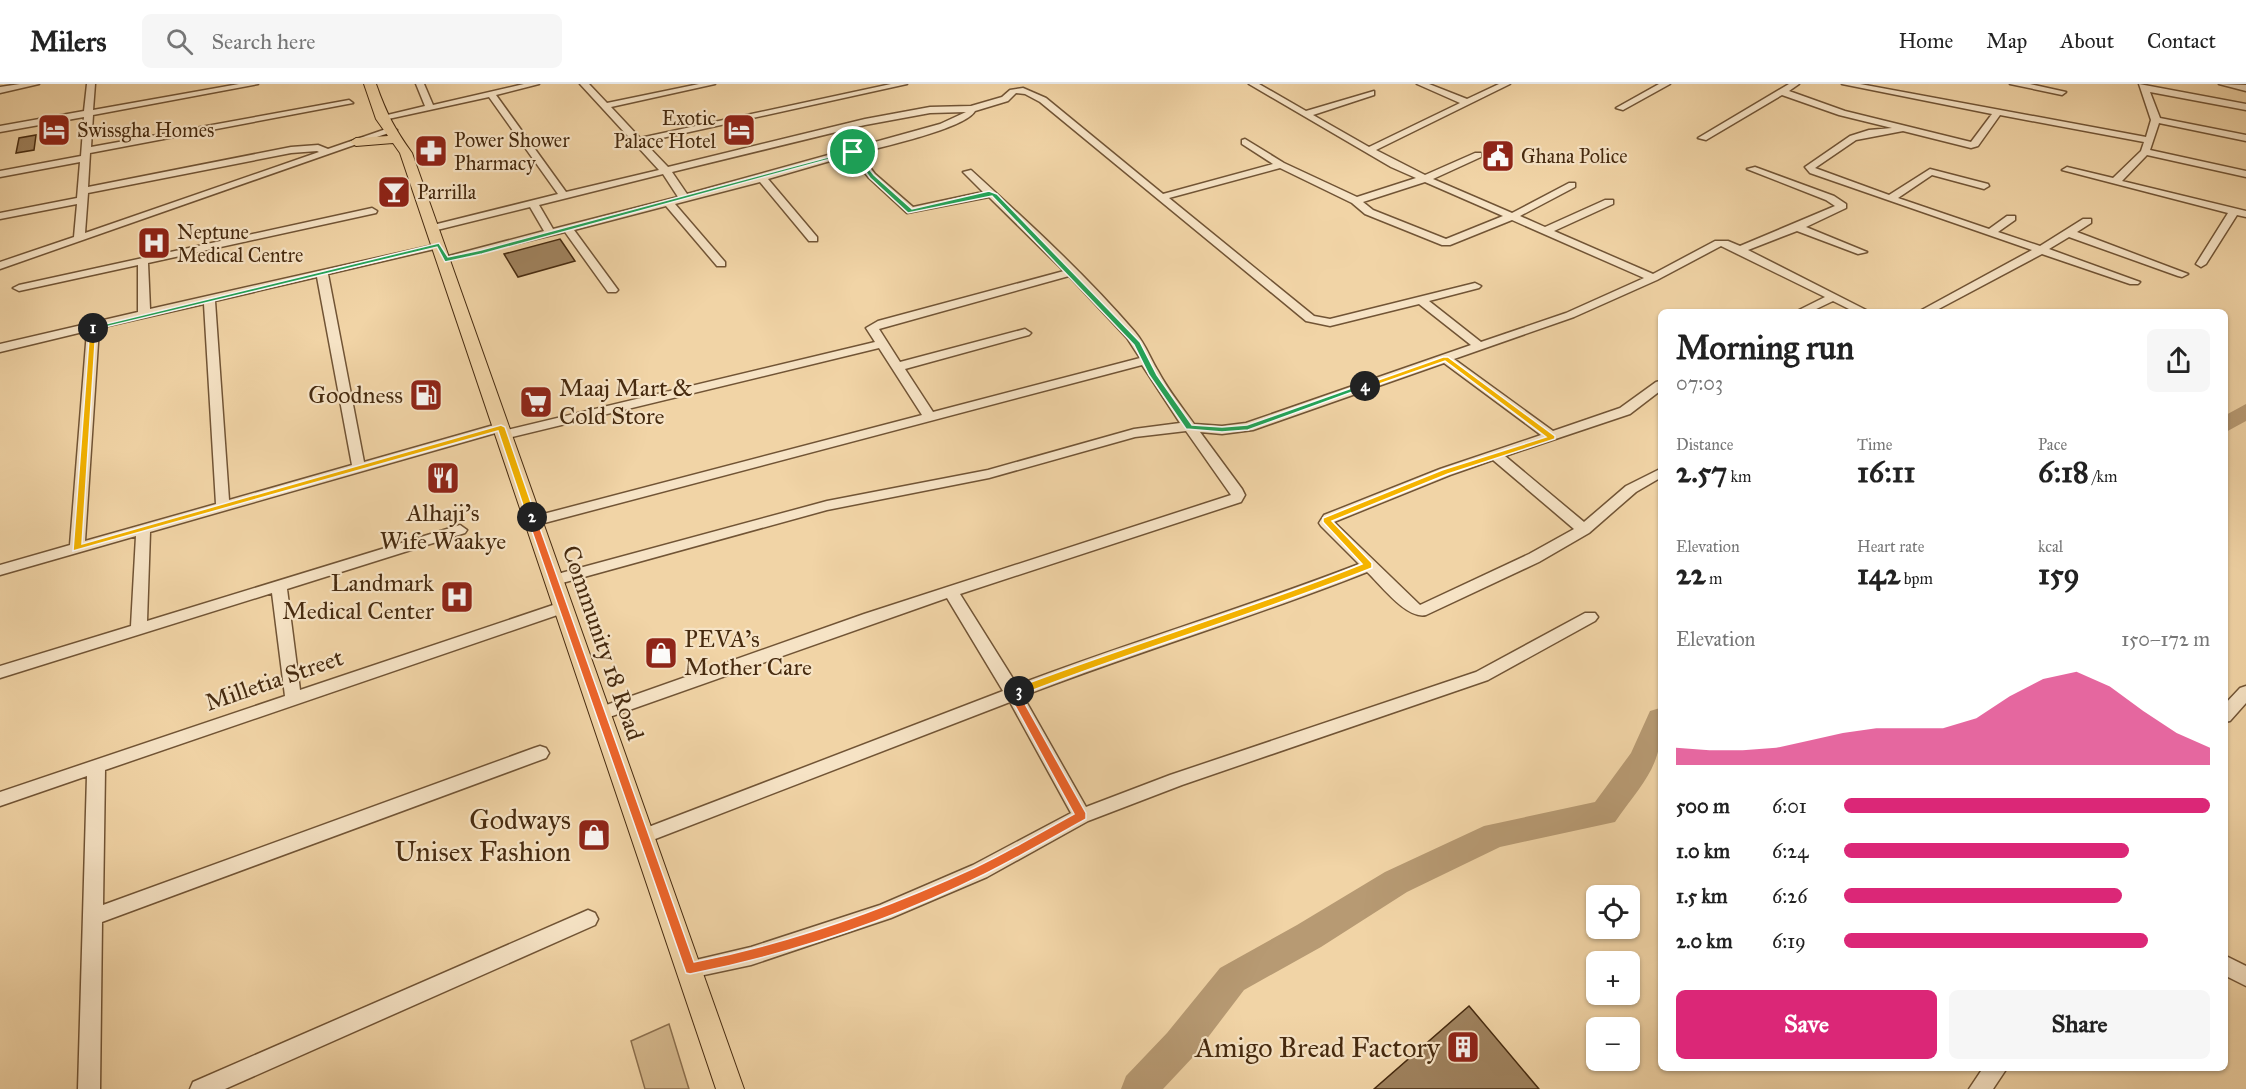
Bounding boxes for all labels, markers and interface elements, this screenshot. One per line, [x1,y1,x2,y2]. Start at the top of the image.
search box [142,14,562,68]
text: Milers [30,24,106,59]
icon: search [163,25,196,58]
text: Search here [211,28,316,55]
text: Home [1898,28,1953,54]
text: Map [1986,28,2027,54]
text: About [2060,28,2114,54]
text: Contact [2147,28,2216,54]
place label: Exotic Palace Hotel [613,106,717,153]
hotel icon: Swissgha Homes [36,112,72,148]
hotel icon: Exotic Palace Hotel [721,112,757,148]
place label: Swissgha Homes [77,118,214,143]
pin [827,126,878,177]
place label: Power Shower Pharmacy [454,128,570,175]
pharmacy icon: Power Shower Pharmacy [413,133,449,169]
icon: arrive [836,135,869,168]
public building icon: Ghana Police [1480,138,1516,174]
place label: Ghana Police [1521,144,1627,168]
bar icon: Parrilla [376,174,412,210]
place label: Parrilla [417,180,477,204]
place label: Neptune Medical Centre [177,220,303,267]
hospital icon: Neptune Medical Centre [136,225,172,261]
pin: 1 [78,313,108,343]
text: 1 [90,318,96,337]
text: Morning run [1676,328,1854,368]
button: share [2147,329,2210,392]
pin: 4 [1350,371,1380,401]
text: 07:03 [1676,371,1723,395]
place label: Maaj Mart & Cold Store [559,373,693,431]
text: 4 [1361,376,1369,395]
fuel station icon: Goodness [408,377,444,413]
place label: Goodness [308,380,403,410]
supermarket icon: Maaj Mart & Cold Store [518,384,554,420]
text: Distance [1676,435,1733,454]
text: Time [1857,435,1892,454]
text: Pace [2038,435,2067,454]
text: 2.57 [1676,454,1727,490]
text: 16:11 [1857,454,1915,490]
text: 6:18 [2038,454,2089,490]
restaurant icon: Alhaji’s Wife Waakye [425,460,461,496]
text: km [1727,467,1752,486]
text: /km [2089,467,2117,486]
place label: Alhaji’s Wife Waakye [380,498,506,556]
pin: 2 [517,502,547,532]
text: 2 [528,507,536,526]
text: Elevation [1676,537,1740,556]
text: Heart rate [1857,537,1924,556]
text: kcal [2038,537,2063,556]
street label: Community 18 Road [556,541,650,745]
text: 22 [1676,556,1706,592]
text: 142 [1857,556,1900,592]
text: 159 [2038,556,2080,592]
place label: Landmark Medical Center [282,568,435,626]
text: m [1706,569,1722,588]
text: bpm [1900,569,1933,588]
hospital icon: Landmark Medical Center [439,579,475,615]
place label: PEVA’s Mother Care [684,624,812,682]
text: Elevation [1676,627,1755,651]
text: 150–172 m [2121,627,2210,651]
shop icon: PEVA’s Mother Care [643,635,679,671]
street label: Milletia Street [201,642,348,718]
pin: 3 [1004,676,1034,706]
text: 3 [1016,681,1022,700]
text: 500 m [1676,794,1730,818]
text: 6:01 [1772,794,1807,818]
place label: Godways Unisex Fashion [394,802,571,869]
shop icon: Godways Unisex Fashion [576,817,612,853]
text: 1.0 km [1676,839,1730,863]
text: 6:24 [1772,839,1808,863]
text: 1.5 km [1676,884,1727,908]
text: 6:26 [1772,884,1807,908]
map controls [1586,885,1640,1071]
button: locate [1586,885,1640,939]
text: 2.0 km [1676,929,1732,953]
text: 6:19 [1772,929,1806,953]
button: + [1586,951,1640,1005]
button: Save [1676,990,1937,1059]
button: Share [1949,990,2210,1059]
button: − [1586,1017,1640,1071]
building icon: Amigo Bread Factory [1445,1029,1481,1065]
place label: Amigo Bread Factory [1194,1030,1441,1065]

